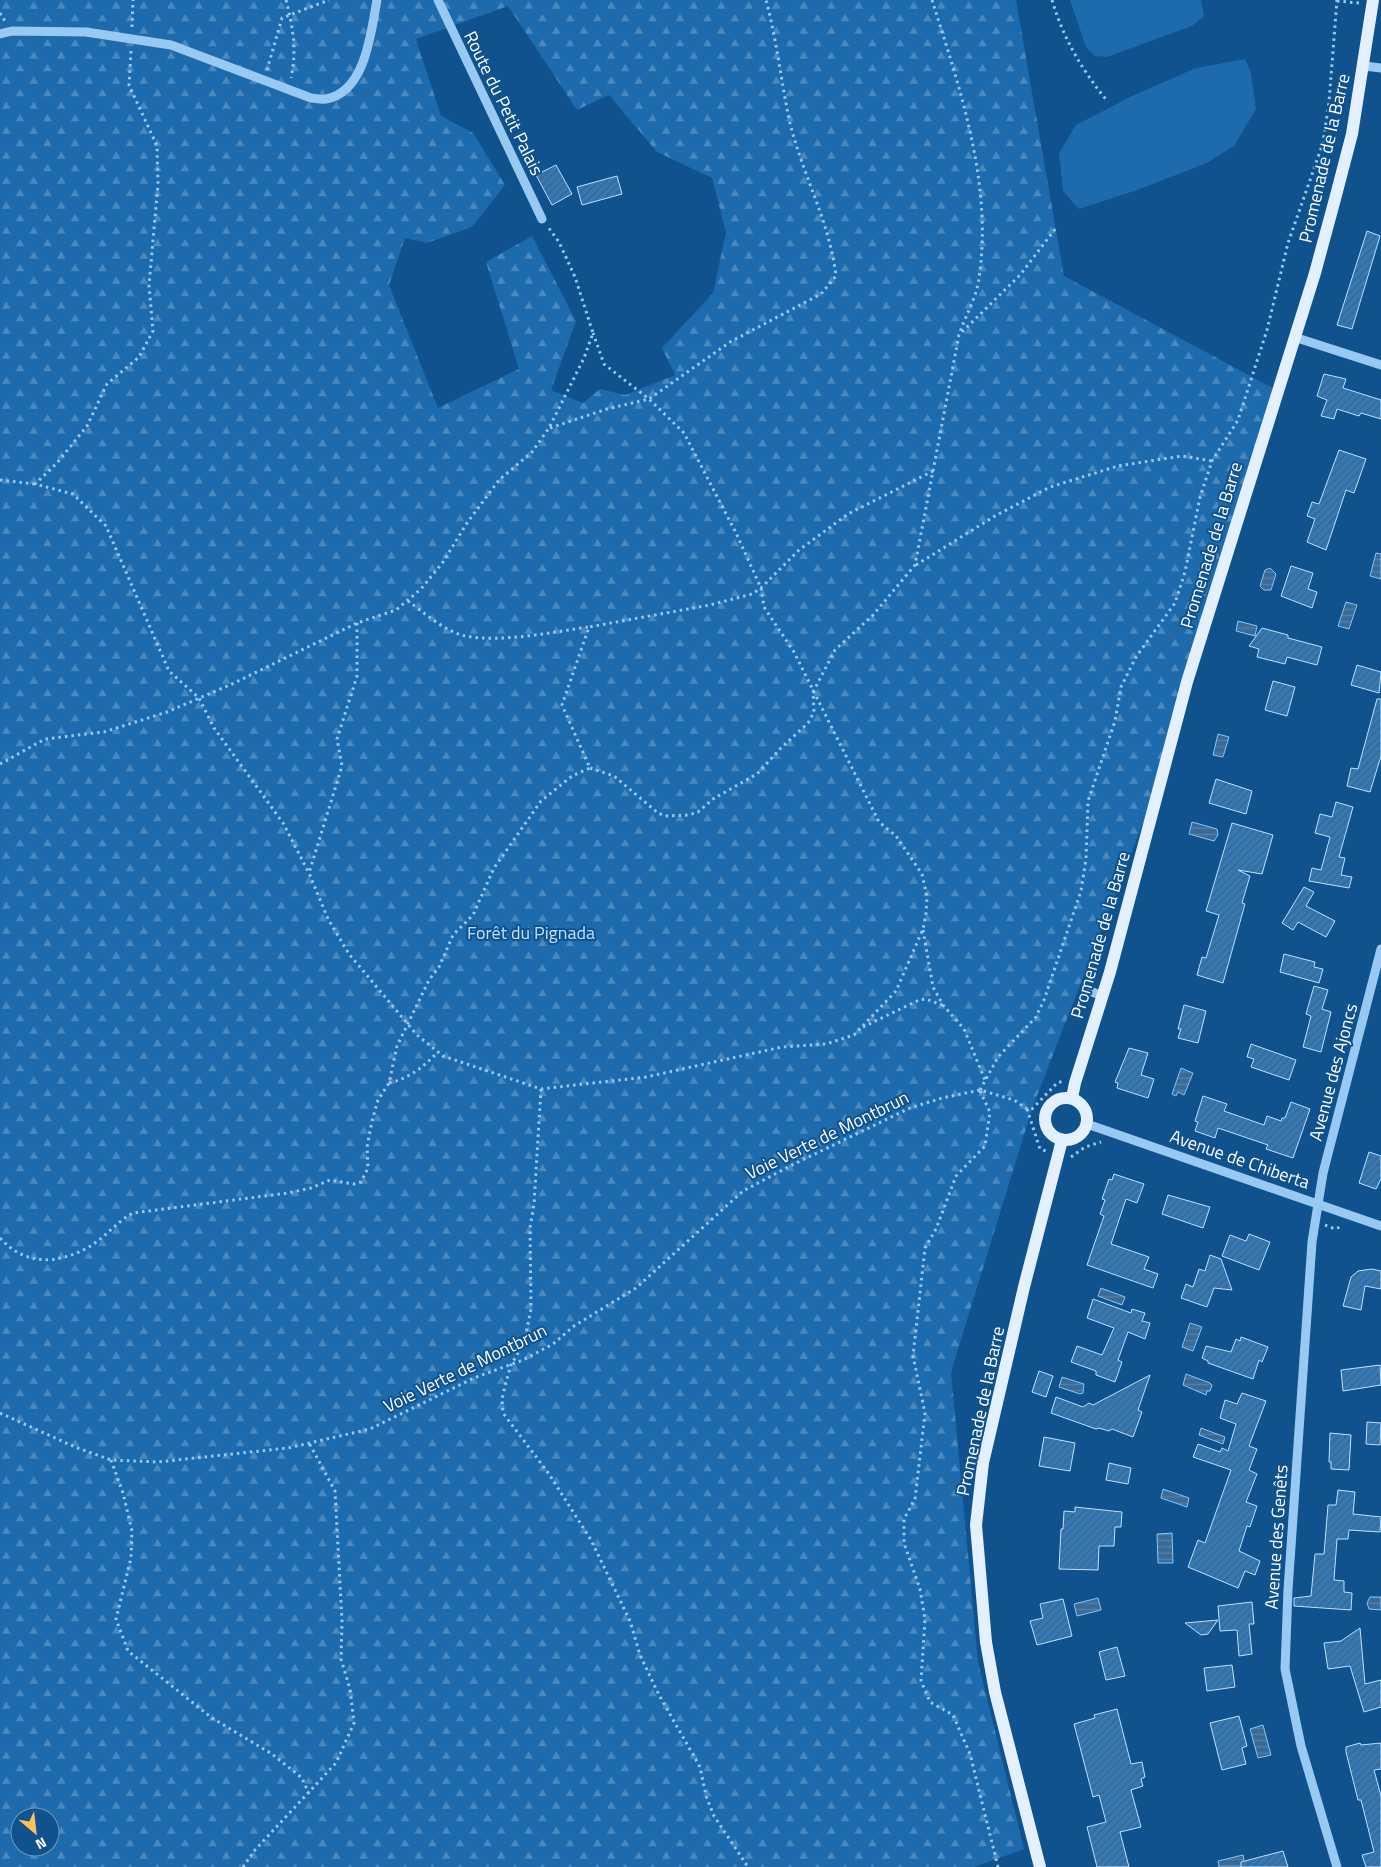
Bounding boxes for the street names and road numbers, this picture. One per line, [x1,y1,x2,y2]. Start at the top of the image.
street label: Route du Petit Palais [457,26,551,180]
street label: Promenade de la Barre [1291,71,1357,245]
street label: Promenade de la Barre [1173,458,1249,632]
street label: Promenade de la Barre [1063,848,1137,1022]
street label: Avenue des Ajoncs [1302,1000,1364,1144]
street label: Voie Verte de Montbrun [741,1084,913,1186]
street label: Avenue de Chiberta [1166,1122,1314,1196]
street label: Voie Verte de Montbrun [379,1317,551,1419]
street label: Promenade de la Barre [949,1324,1011,1498]
street label: Avenue des Genêts [1257,1464,1295,1610]

